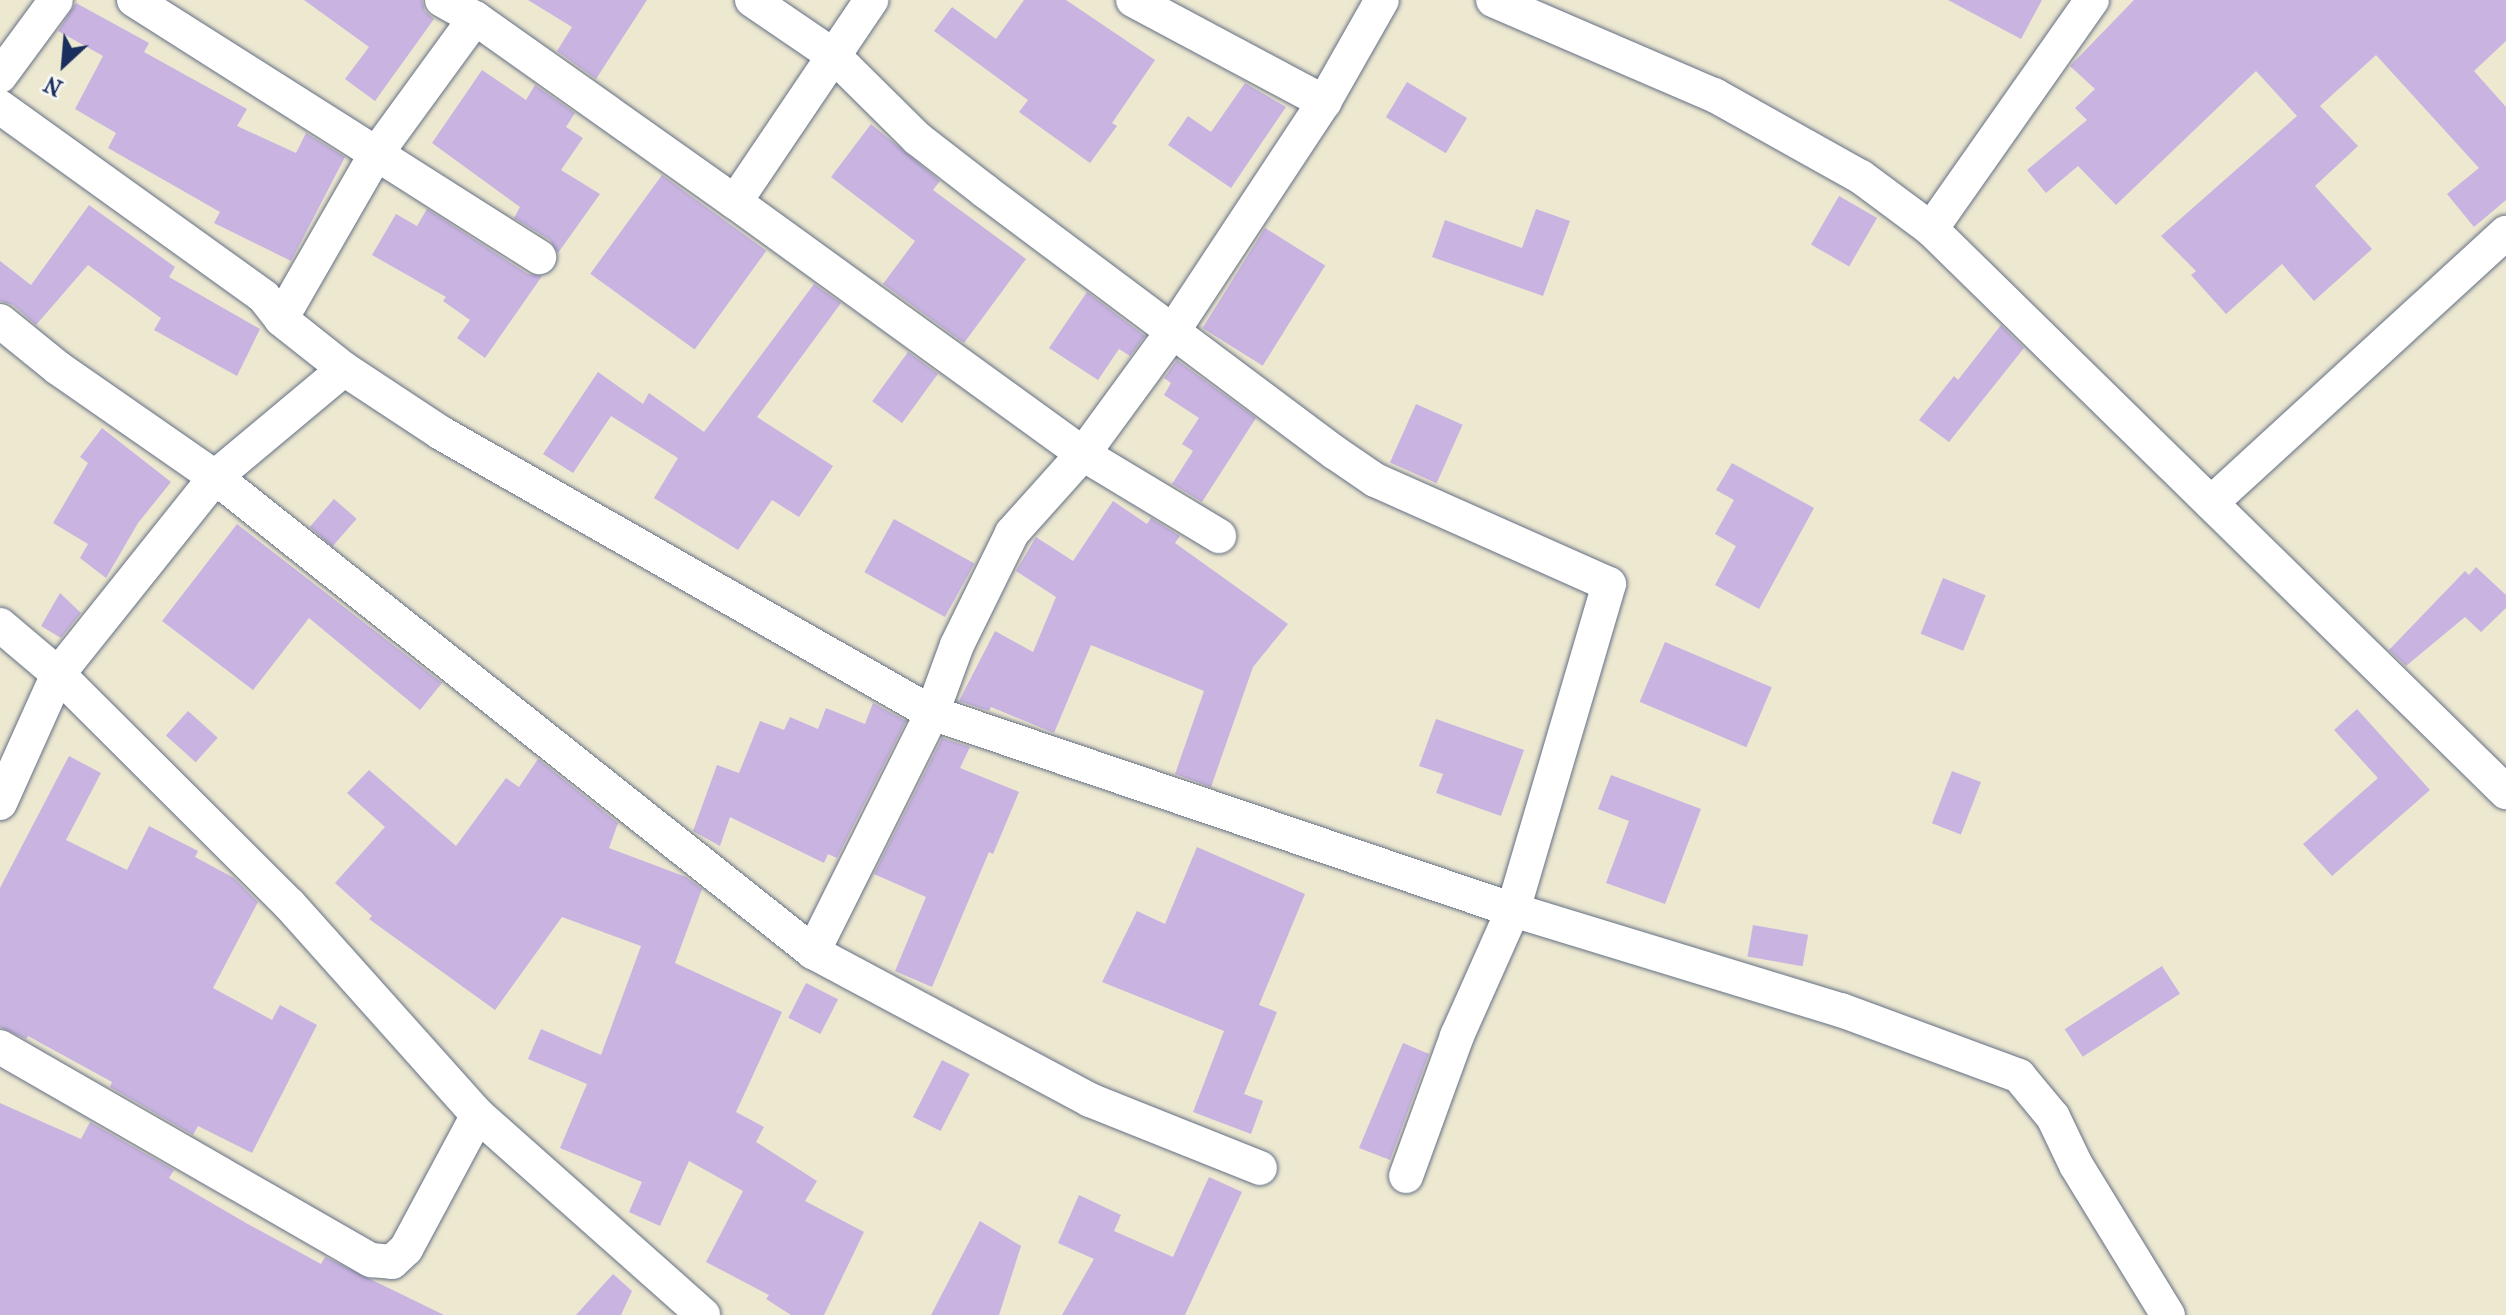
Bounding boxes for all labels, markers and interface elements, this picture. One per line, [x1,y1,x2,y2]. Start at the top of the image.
north arrow [24,24,104,104]
text: N [40,70,67,101]

